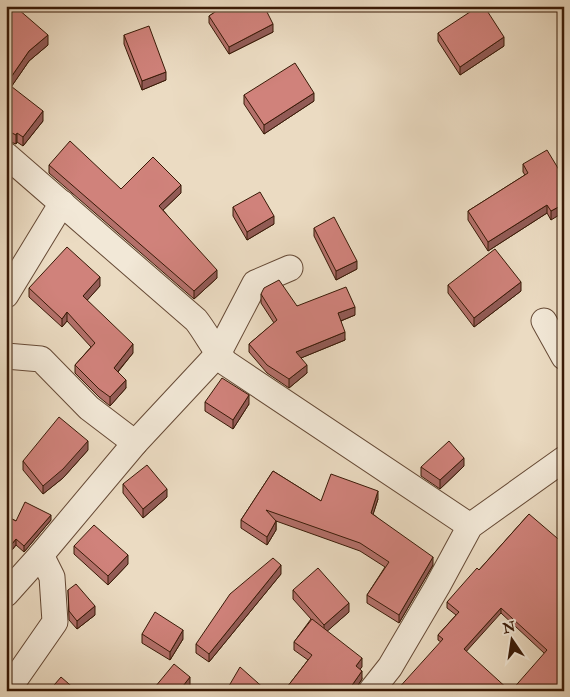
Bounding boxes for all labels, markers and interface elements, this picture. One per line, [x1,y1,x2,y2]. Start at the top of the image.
north arrow [488,614,538,664]
text: N [500,618,518,638]

